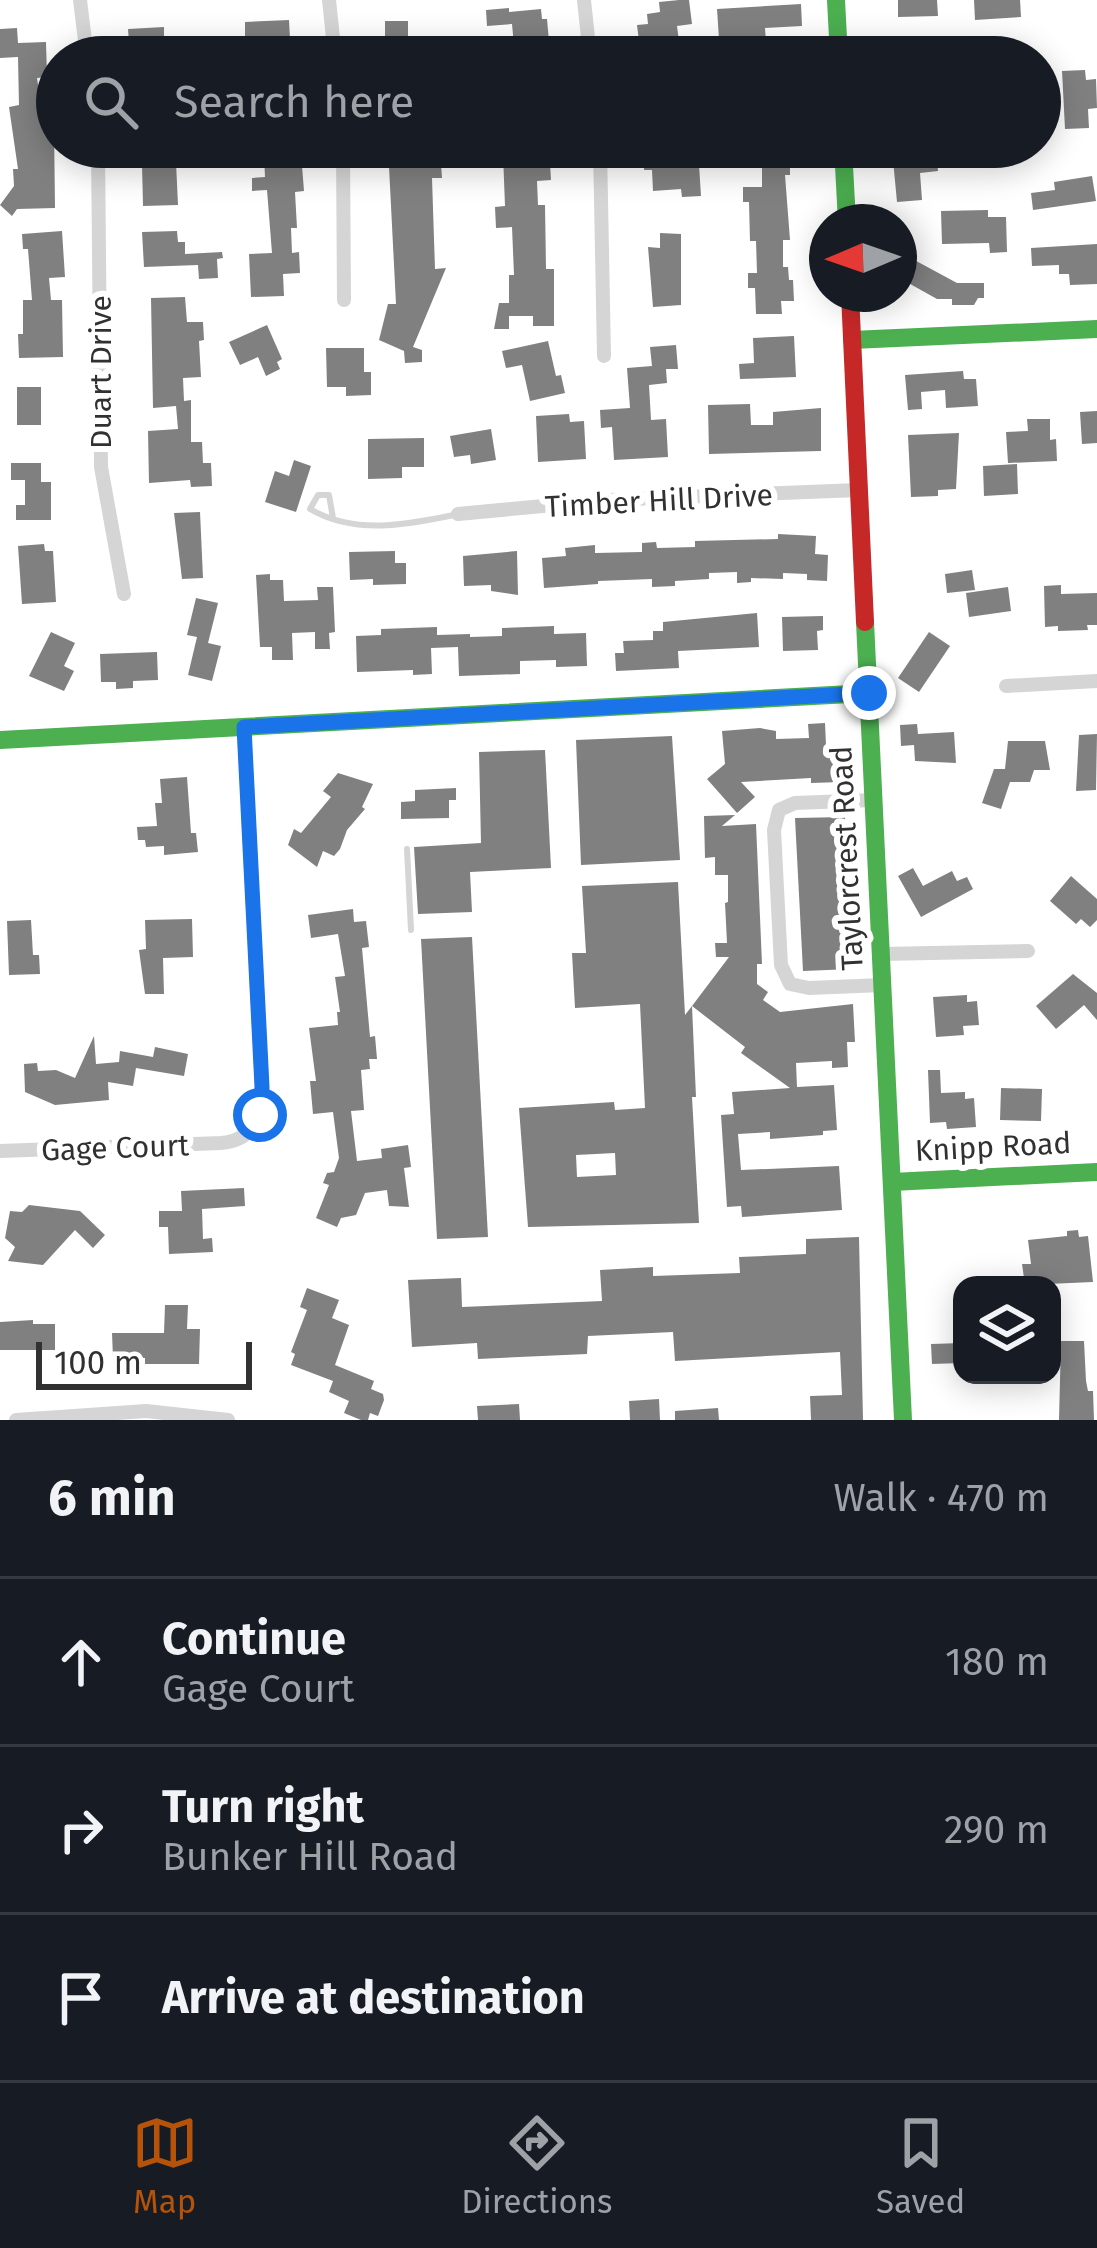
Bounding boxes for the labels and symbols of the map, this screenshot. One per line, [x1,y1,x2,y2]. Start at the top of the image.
north arrow [809,204,917,312]
street label: Duart Drive [83,295,119,449]
street label: Timber Hill Drive [544,477,774,525]
route end [842,666,896,720]
street label: Taylorcrest Road [823,745,871,971]
route start [233,1088,287,1142]
street label: Knipp Road [914,1125,1072,1169]
street label: Gage Court [40,1127,190,1169]
scale bar [36,1336,252,1389]

